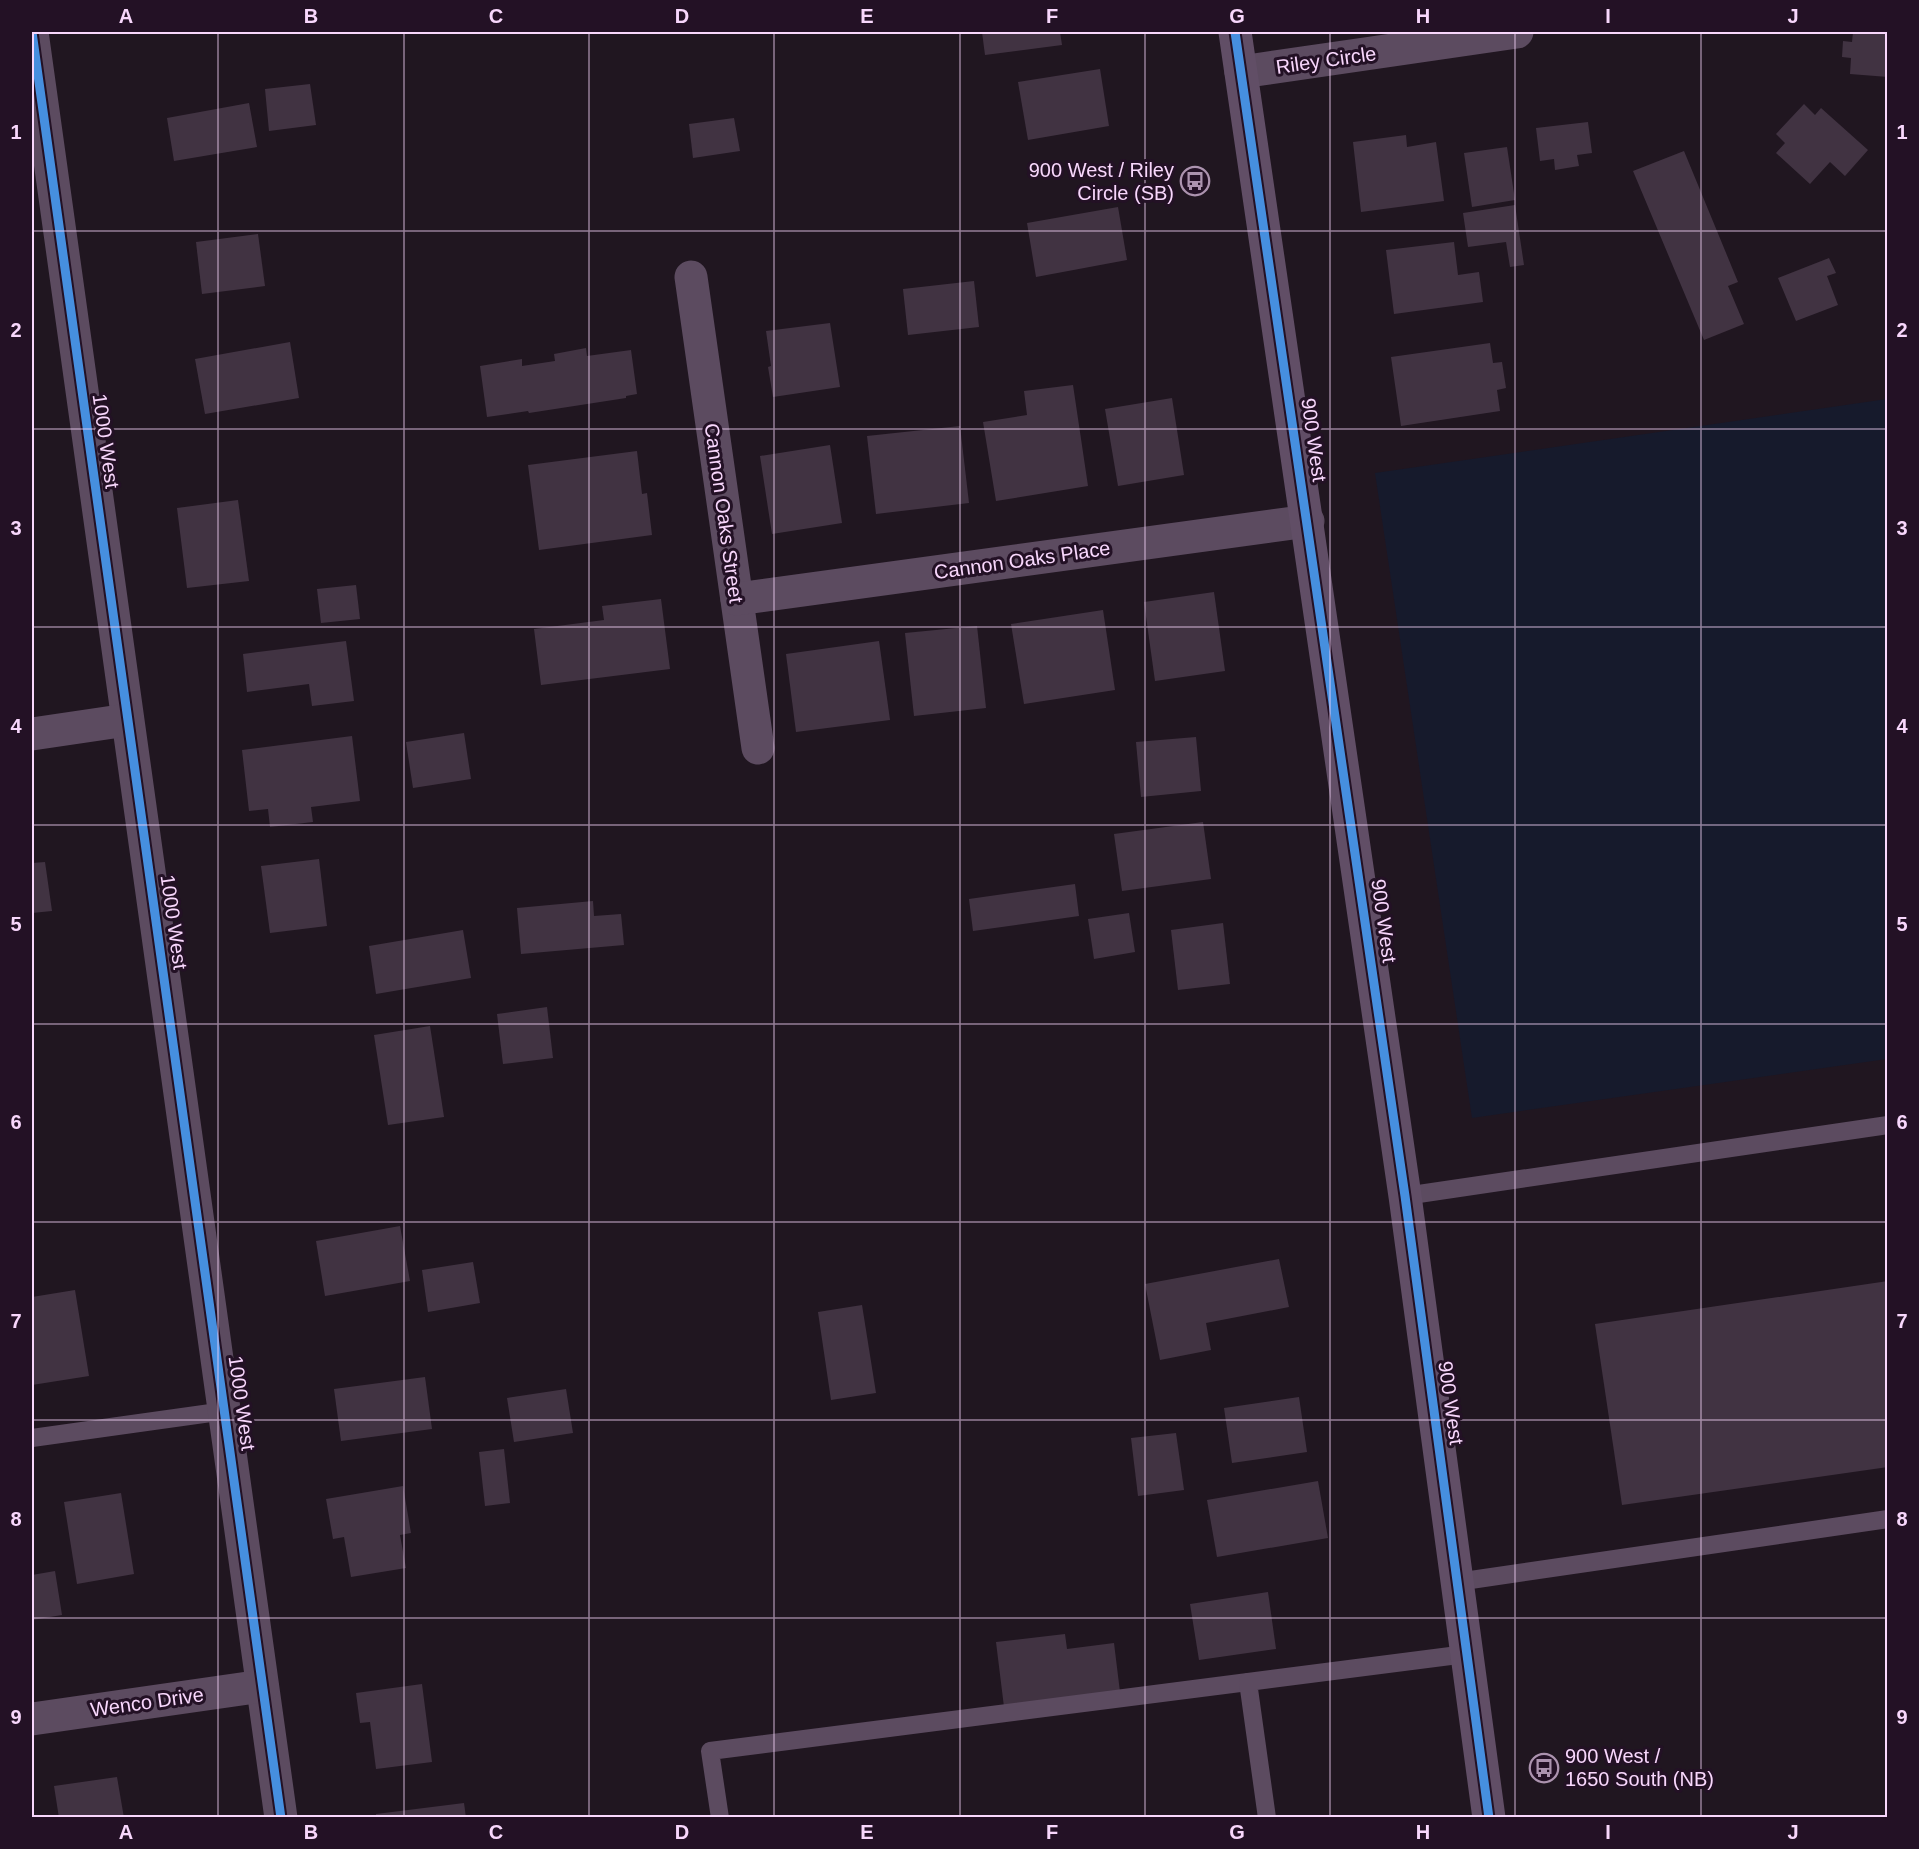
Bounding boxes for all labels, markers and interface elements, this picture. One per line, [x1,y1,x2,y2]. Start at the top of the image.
text: A [119,5,133,27]
text: B [304,5,318,27]
text: C [489,5,503,27]
text: D [675,5,689,27]
text: E [860,5,874,27]
text: F [1046,5,1058,27]
text: G [1229,5,1245,27]
text: H [1416,5,1430,27]
text: I [1605,5,1611,27]
text: J [1787,5,1799,27]
street label: Riley Circle [1274,42,1378,78]
text: 1 [10,121,22,143]
text: 1 [1896,121,1908,143]
place label: 900 West / Riley Circle (SB) [1029,159,1174,204]
bus stop icon: 900 West / Riley Circle (SB) [1179,165,1211,197]
text: 2 [10,319,22,341]
text: 2 [1896,319,1908,341]
street label: 1000 West [88,392,124,490]
street label: 900 West [1297,397,1331,484]
street label: Cannon Oaks Street [700,422,748,605]
text: 3 [10,517,22,539]
text: 3 [1896,517,1908,539]
street label: Cannon Oaks Place [932,537,1112,583]
text: 4 [10,715,22,737]
text: 4 [1896,715,1908,737]
street label: 1000 West [156,873,192,971]
street label: 900 West [1367,878,1401,965]
text: 5 [10,913,22,935]
text: 5 [1896,913,1908,935]
text: 6 [10,1111,22,1133]
text: 6 [1896,1111,1908,1133]
text: 7 [10,1310,22,1332]
text: 7 [1896,1310,1908,1332]
street label: 1000 West [224,1354,260,1452]
street label: 900 West [1434,1360,1468,1447]
text: 8 [10,1508,22,1530]
text: 8 [1896,1508,1908,1530]
street label: Wenco Drive [89,1683,205,1721]
text: 9 [10,1706,22,1728]
text: 9 [1896,1706,1908,1728]
place label: 900 West / 1650 South (NB) [1565,1745,1714,1790]
bus stop icon: 900 West / 1650 South (NB) [1528,1752,1560,1784]
text: A [119,1821,133,1843]
text: B [304,1821,318,1843]
text: C [489,1821,503,1843]
text: D [675,1821,689,1843]
text: E [860,1821,874,1843]
text: F [1046,1821,1058,1843]
text: G [1229,1821,1245,1843]
text: H [1416,1821,1430,1843]
text: I [1605,1821,1611,1843]
text: J [1787,1821,1799,1843]

